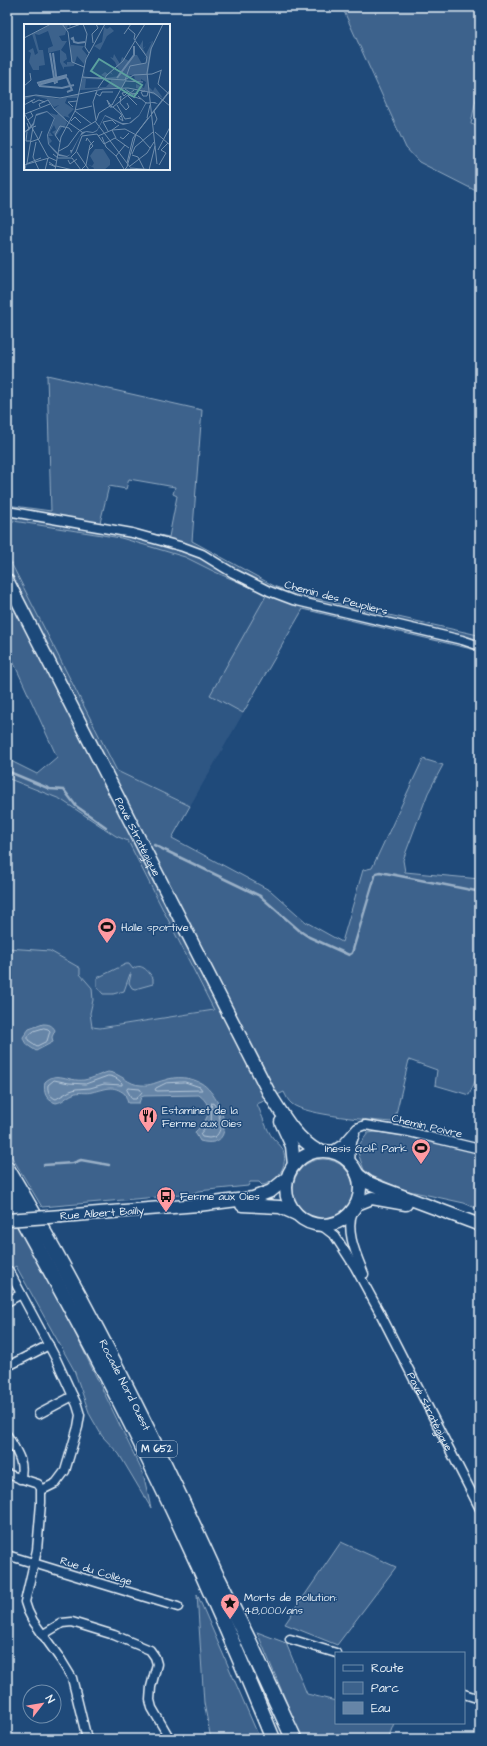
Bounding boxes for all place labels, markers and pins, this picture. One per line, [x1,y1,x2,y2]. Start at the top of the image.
sports icon: Halle sportive [96,916,118,944]
place label: Halle sportive [121,920,189,935]
place label: Estaminet de la Ferme aux Oies [162,1103,242,1131]
restaurant icon: Estaminet de la Ferme aux Oies [137,1105,159,1133]
sports icon: Inesis Golf Park [410,1137,432,1165]
place label: Inesis Golf Park [325,1141,407,1156]
bus stop icon: Ferme aux Oies [155,1185,177,1213]
place label: Ferme aux Oies [180,1189,260,1204]
place label: Morts de pollution: 48,000/ans [244,1590,337,1618]
place icon: Morts de pollution: 48,000/ans [219,1592,241,1620]

